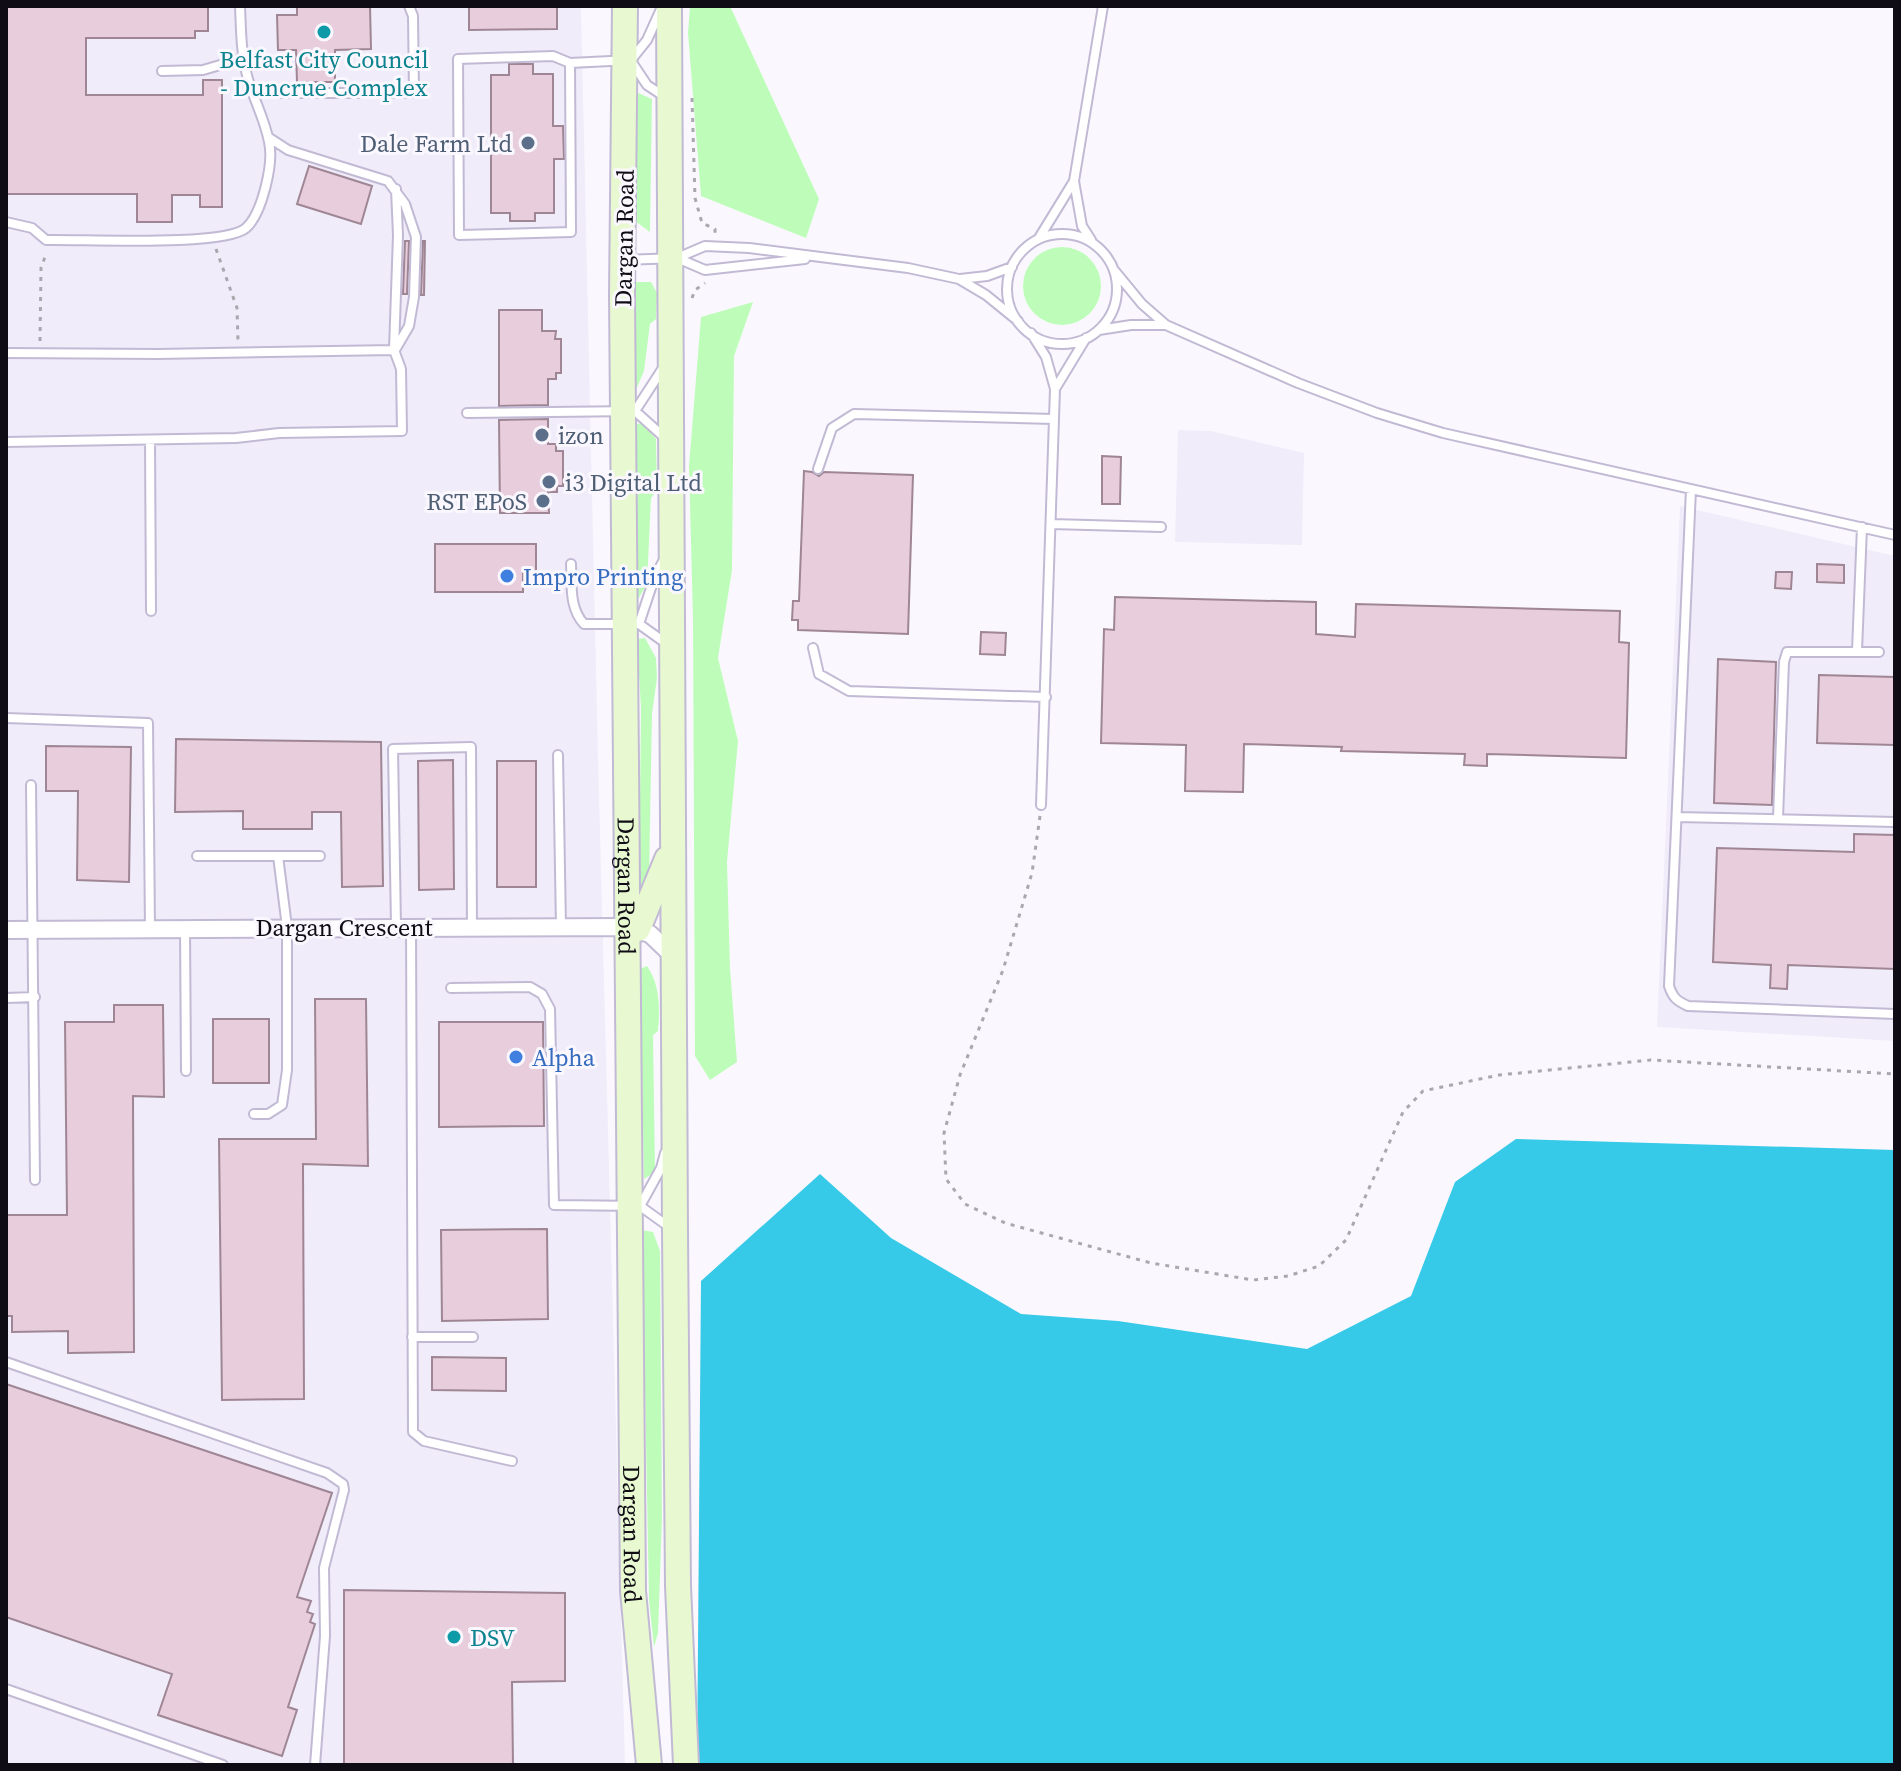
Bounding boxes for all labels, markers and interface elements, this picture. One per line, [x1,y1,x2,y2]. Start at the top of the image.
marker: Belfast City Council - Duncrue Complex [315,23,333,41]
place label: Belfast City Council - Duncrue Complex [219,43,429,104]
place label: Dale Farm Ltd [360,127,512,160]
marker: Dale Farm Ltd [519,134,537,152]
street label: Dargan Road [606,169,642,307]
place label: izon [558,419,604,452]
marker: izon [533,426,551,444]
place label: i3 Digital Ltd [565,466,702,499]
marker: i3 Digital Ltd [540,473,558,491]
place label: RST EPoS [426,485,527,518]
marker: RST EPoS [534,492,552,510]
place label: Impro Printing [523,560,683,593]
marker: Impro Printing [498,567,516,585]
street label: Dargan Road [610,817,644,955]
street label: Dargan Crescent [255,911,433,944]
place label: Alpha [532,1041,596,1074]
marker: Alpha [507,1048,525,1066]
street label: Dargan Road [615,1465,651,1605]
place label: DSV [470,1621,515,1654]
marker: DSV [445,1628,463,1646]

